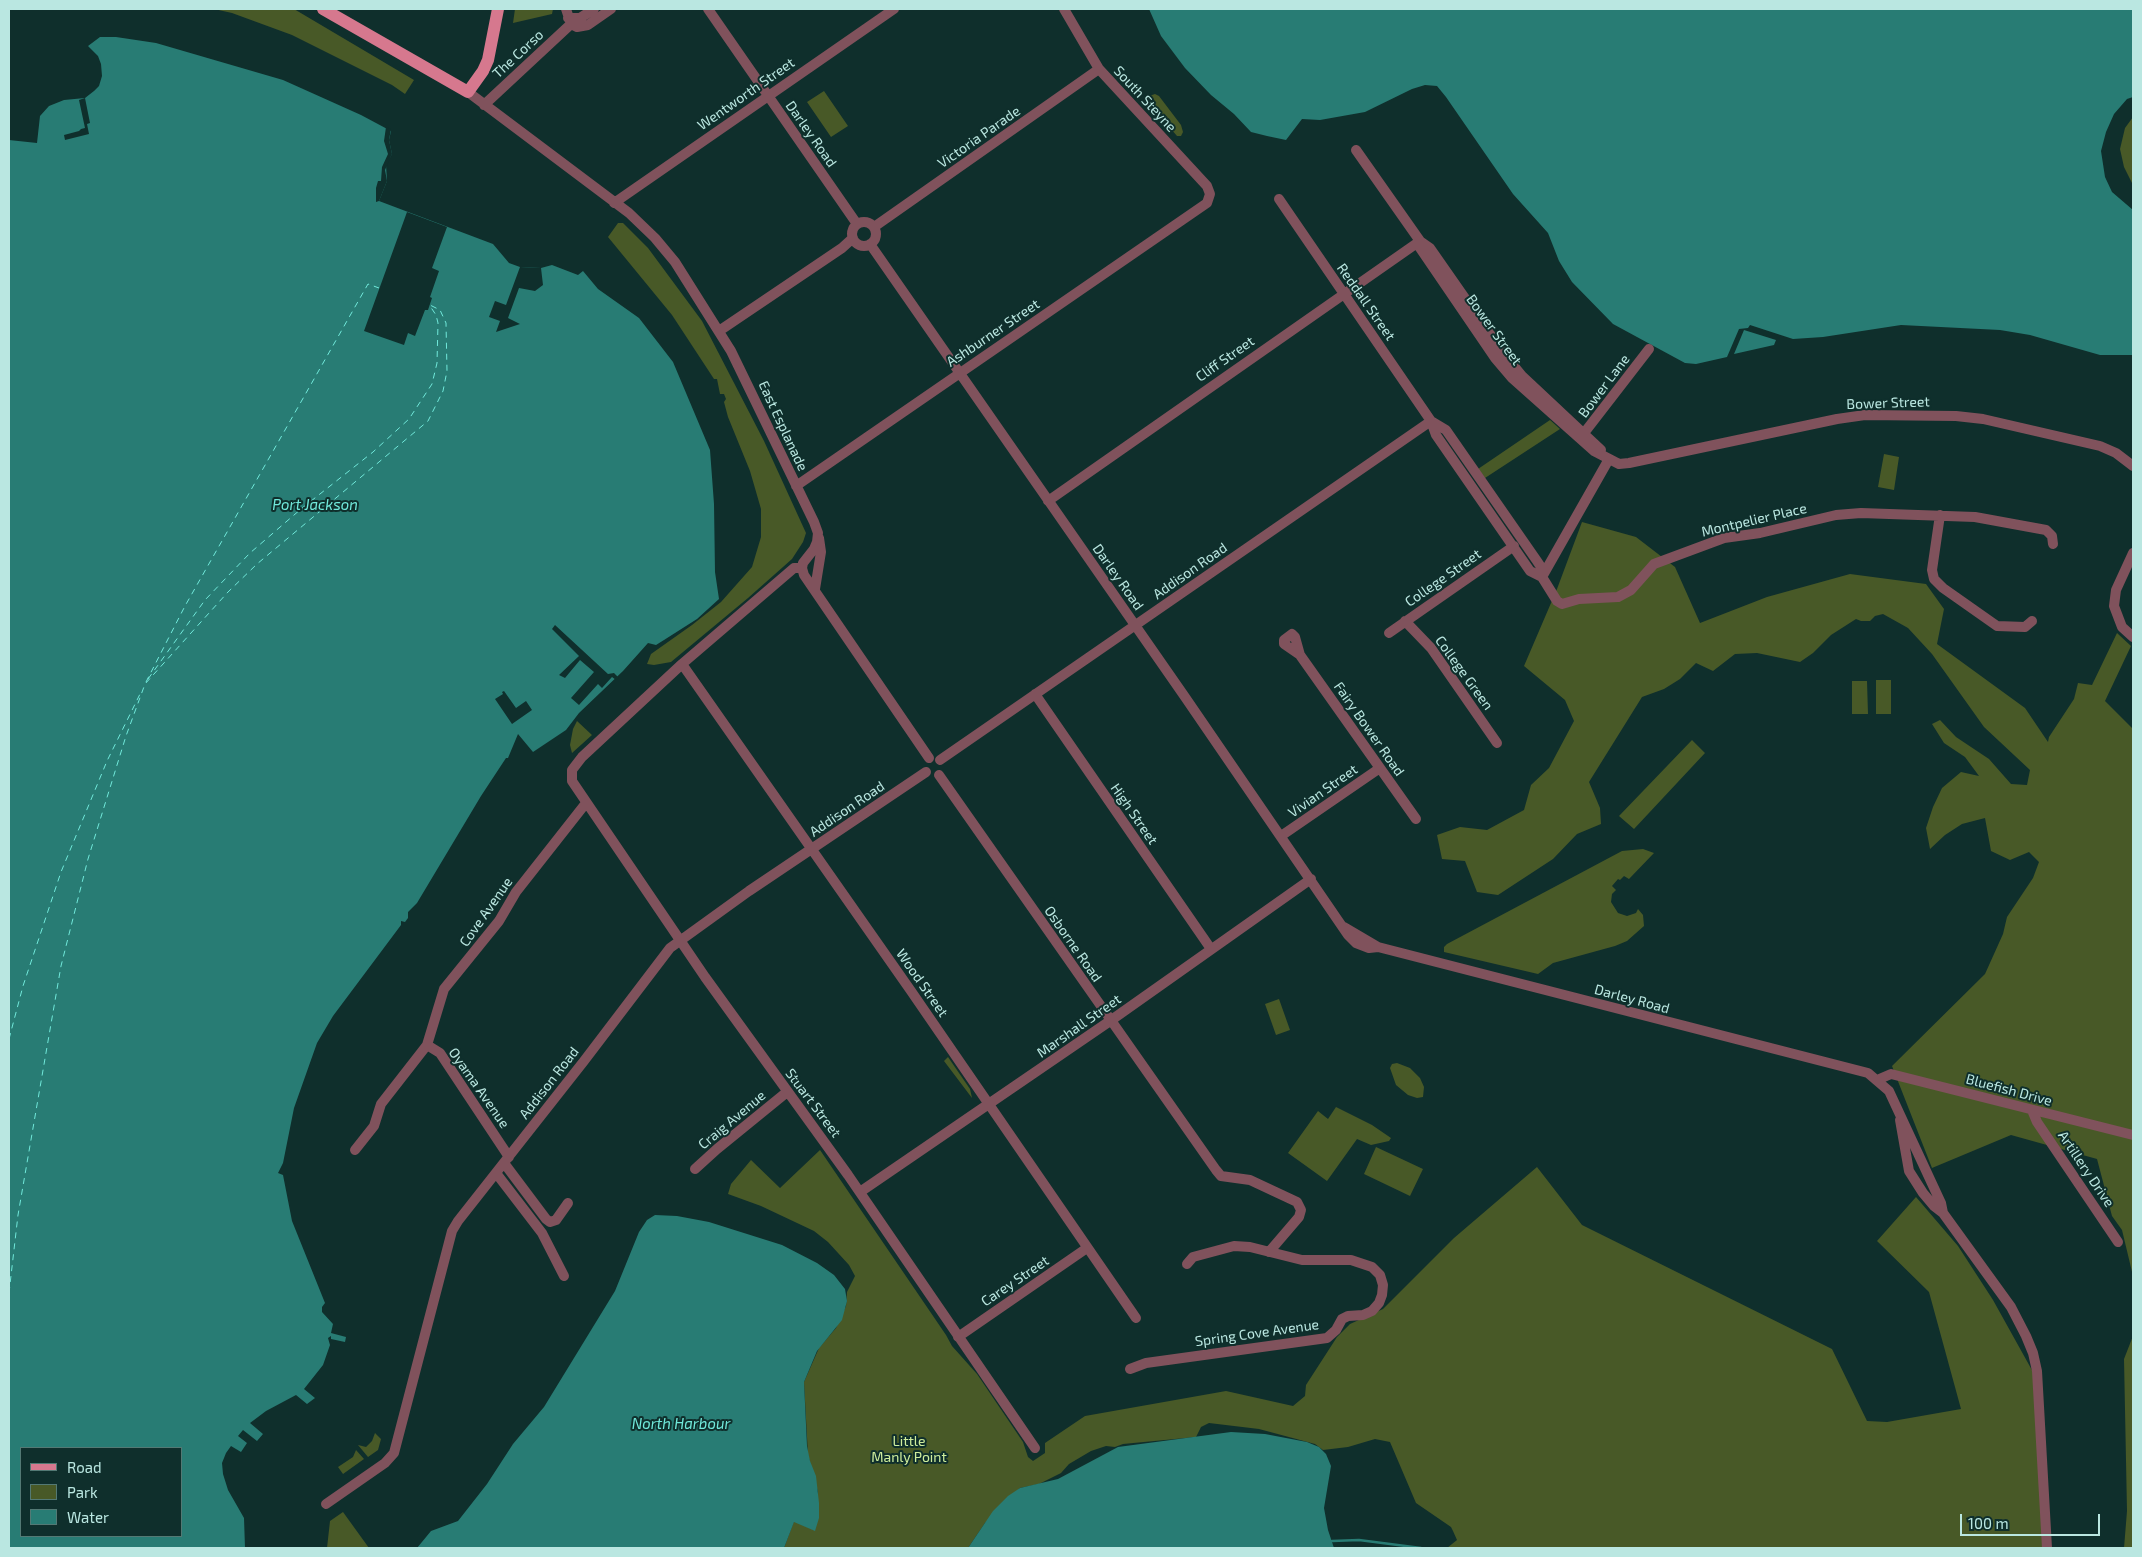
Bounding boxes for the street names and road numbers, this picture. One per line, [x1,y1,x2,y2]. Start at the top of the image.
street label: The Corso [489,26,547,82]
street label: Wentworth Street [694,54,798,134]
street label: South Steyne [1110,63,1180,135]
street label: Darley Road [782,98,840,170]
street label: Victoria Parade [935,102,1023,172]
street label: Reddall Street [1333,260,1399,344]
street label: Bower Street [1463,291,1525,369]
street label: Ashburner Street [943,296,1043,370]
street label: Cliff Street [1192,333,1258,385]
street label: Bower Lane [1575,351,1633,421]
street label: East Esplanade [755,378,811,474]
street label: Bower Street [1846,393,1930,413]
street label: Montpelier Place [1700,500,1808,540]
street label: Addison Road [1150,539,1230,603]
street label: Darley Road [1089,541,1147,613]
street label: College Street [1402,546,1484,610]
street label: College Green [1431,633,1497,713]
street label: Fairy Bower Road [1330,679,1408,779]
street label: Vivian Street [1285,761,1361,821]
street label: Addison Road [806,778,888,840]
street label: High Street [1107,780,1161,848]
street label: Cove Avenue [456,874,516,950]
street label: Osborne Road [1041,903,1105,985]
street label: Wood Street [892,946,952,1020]
street label: Darley Road [1593,981,1671,1017]
street label: Marshall Street [1034,991,1124,1061]
street label: Addison Road [516,1044,582,1122]
street label: Oyama Avenue [445,1045,513,1131]
street label: Stuart Street [782,1065,844,1141]
street label: Bluefish Drive [1964,1070,2054,1110]
street label: Craig Avenue [695,1087,769,1153]
street label: Artillery Drive [2054,1128,2118,1210]
street label: Carey Street [978,1252,1052,1310]
street label: Spring Cove Avenue [1194,1316,1320,1350]

